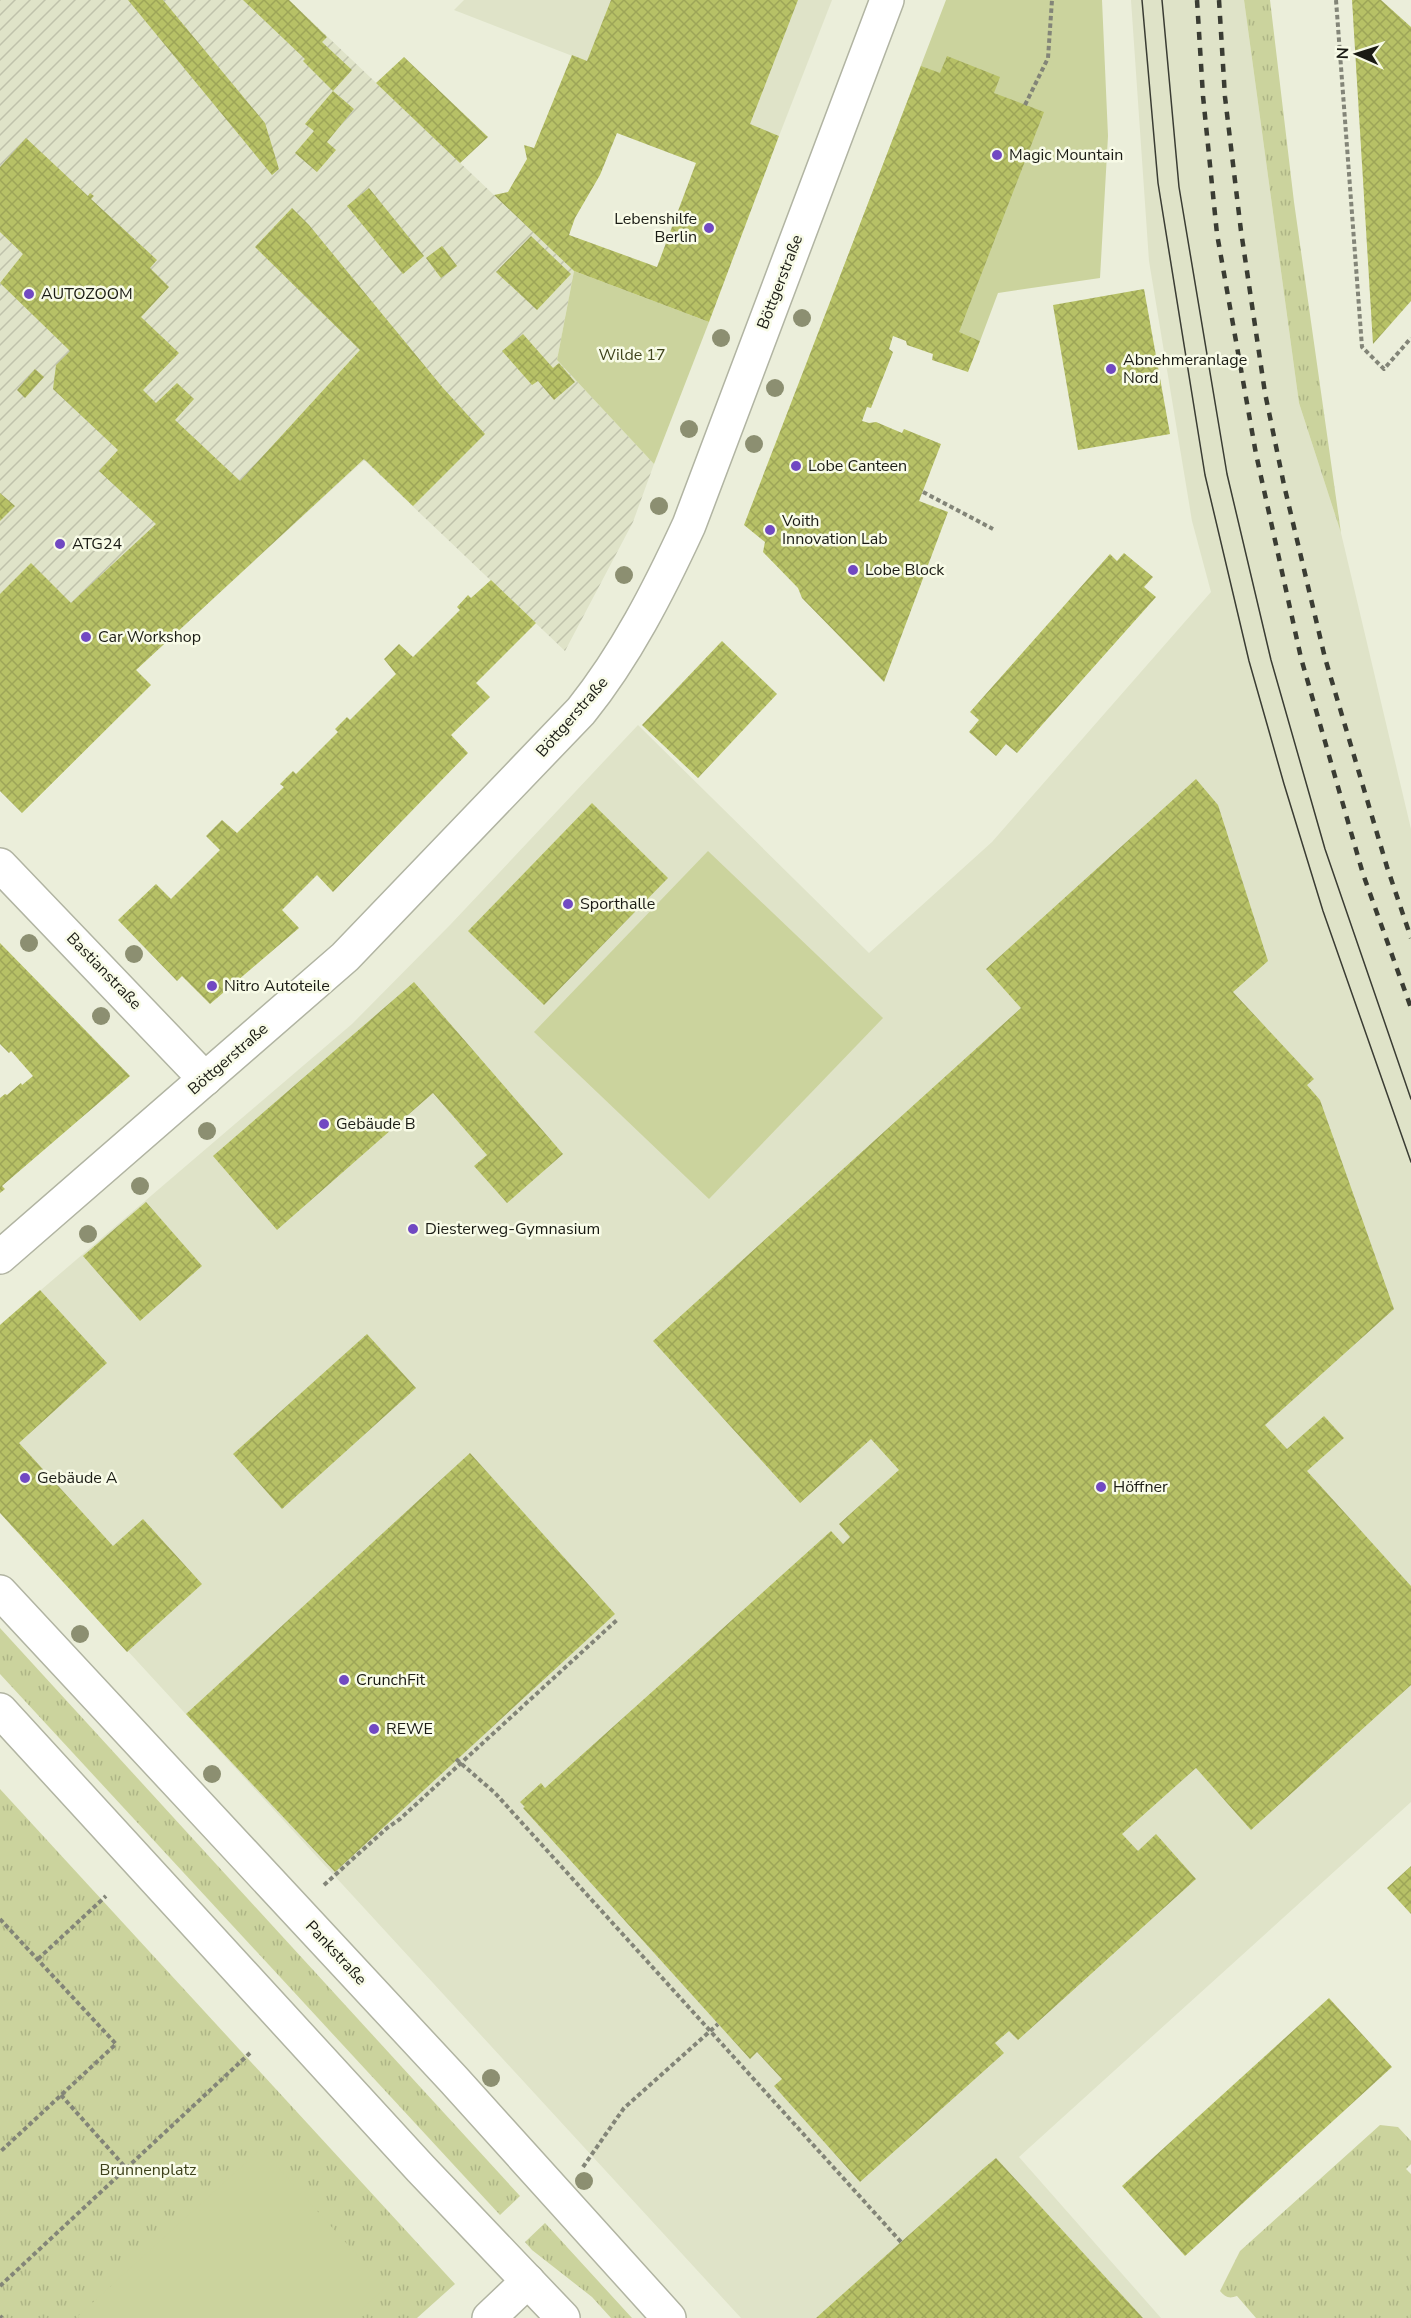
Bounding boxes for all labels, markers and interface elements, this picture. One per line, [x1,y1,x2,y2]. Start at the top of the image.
north arrow [1327,24,1387,84]
text: N [1332,47,1354,60]
place label: Magic Mountain [1009,144,1123,166]
marker: Magic Mountain [990,148,1004,162]
place label: Lebenshilfe Berlin [614,208,697,248]
marker: Lebenshilfe Berlin [702,221,716,235]
street label: Böttgerstraße [752,231,808,333]
place label: AUTOZOOM [41,283,133,305]
marker: AUTOZOOM [22,287,36,301]
park label: Wilde 17 [598,344,666,366]
place label: Abnehmeranlage Nord [1123,349,1247,389]
marker: Abnehmeranlage Nord [1104,362,1118,376]
place label: Lobe Canteen [808,455,907,477]
marker: Lobe Canteen [789,459,803,473]
place label: Voith Innovation Lab [781,510,888,550]
marker: Voith Innovation Lab [763,523,777,537]
place label: ATG24 [72,533,123,555]
marker: ATG24 [53,537,67,551]
place label: Lobe Block [865,559,945,581]
marker: Lobe Block [846,563,860,577]
place label: Car Workshop [98,626,201,648]
marker: Car Workshop [79,630,93,644]
street label: Böttgerstraße [531,672,613,762]
place label: Sporthalle [580,893,655,915]
marker: Sporthalle [561,897,575,911]
street label: Bastianstraße [62,928,146,1014]
place label: Nitro Autoteile [224,975,330,997]
marker: Nitro Autoteile [205,979,219,993]
street label: Böttgerstraße [183,1018,273,1100]
place label: Gebäude B [336,1113,416,1135]
marker: Gebäude B [317,1117,331,1131]
place label: Diesterweg-Gymnasium [425,1218,600,1240]
marker: Diesterweg-Gymnasium [406,1222,420,1236]
place label: Gebäude A [37,1467,118,1489]
marker: Gebäude A [18,1471,32,1485]
place label: Höffner [1113,1476,1168,1498]
marker: Höffner [1094,1480,1108,1494]
place label: CrunchFit [356,1669,426,1691]
marker: CrunchFit [337,1673,351,1687]
place label: REWE [386,1718,433,1740]
marker: REWE [367,1722,381,1736]
street label: Pankstraße [300,1916,372,1990]
park label: Brunnenplatz [100,2159,196,2181]

